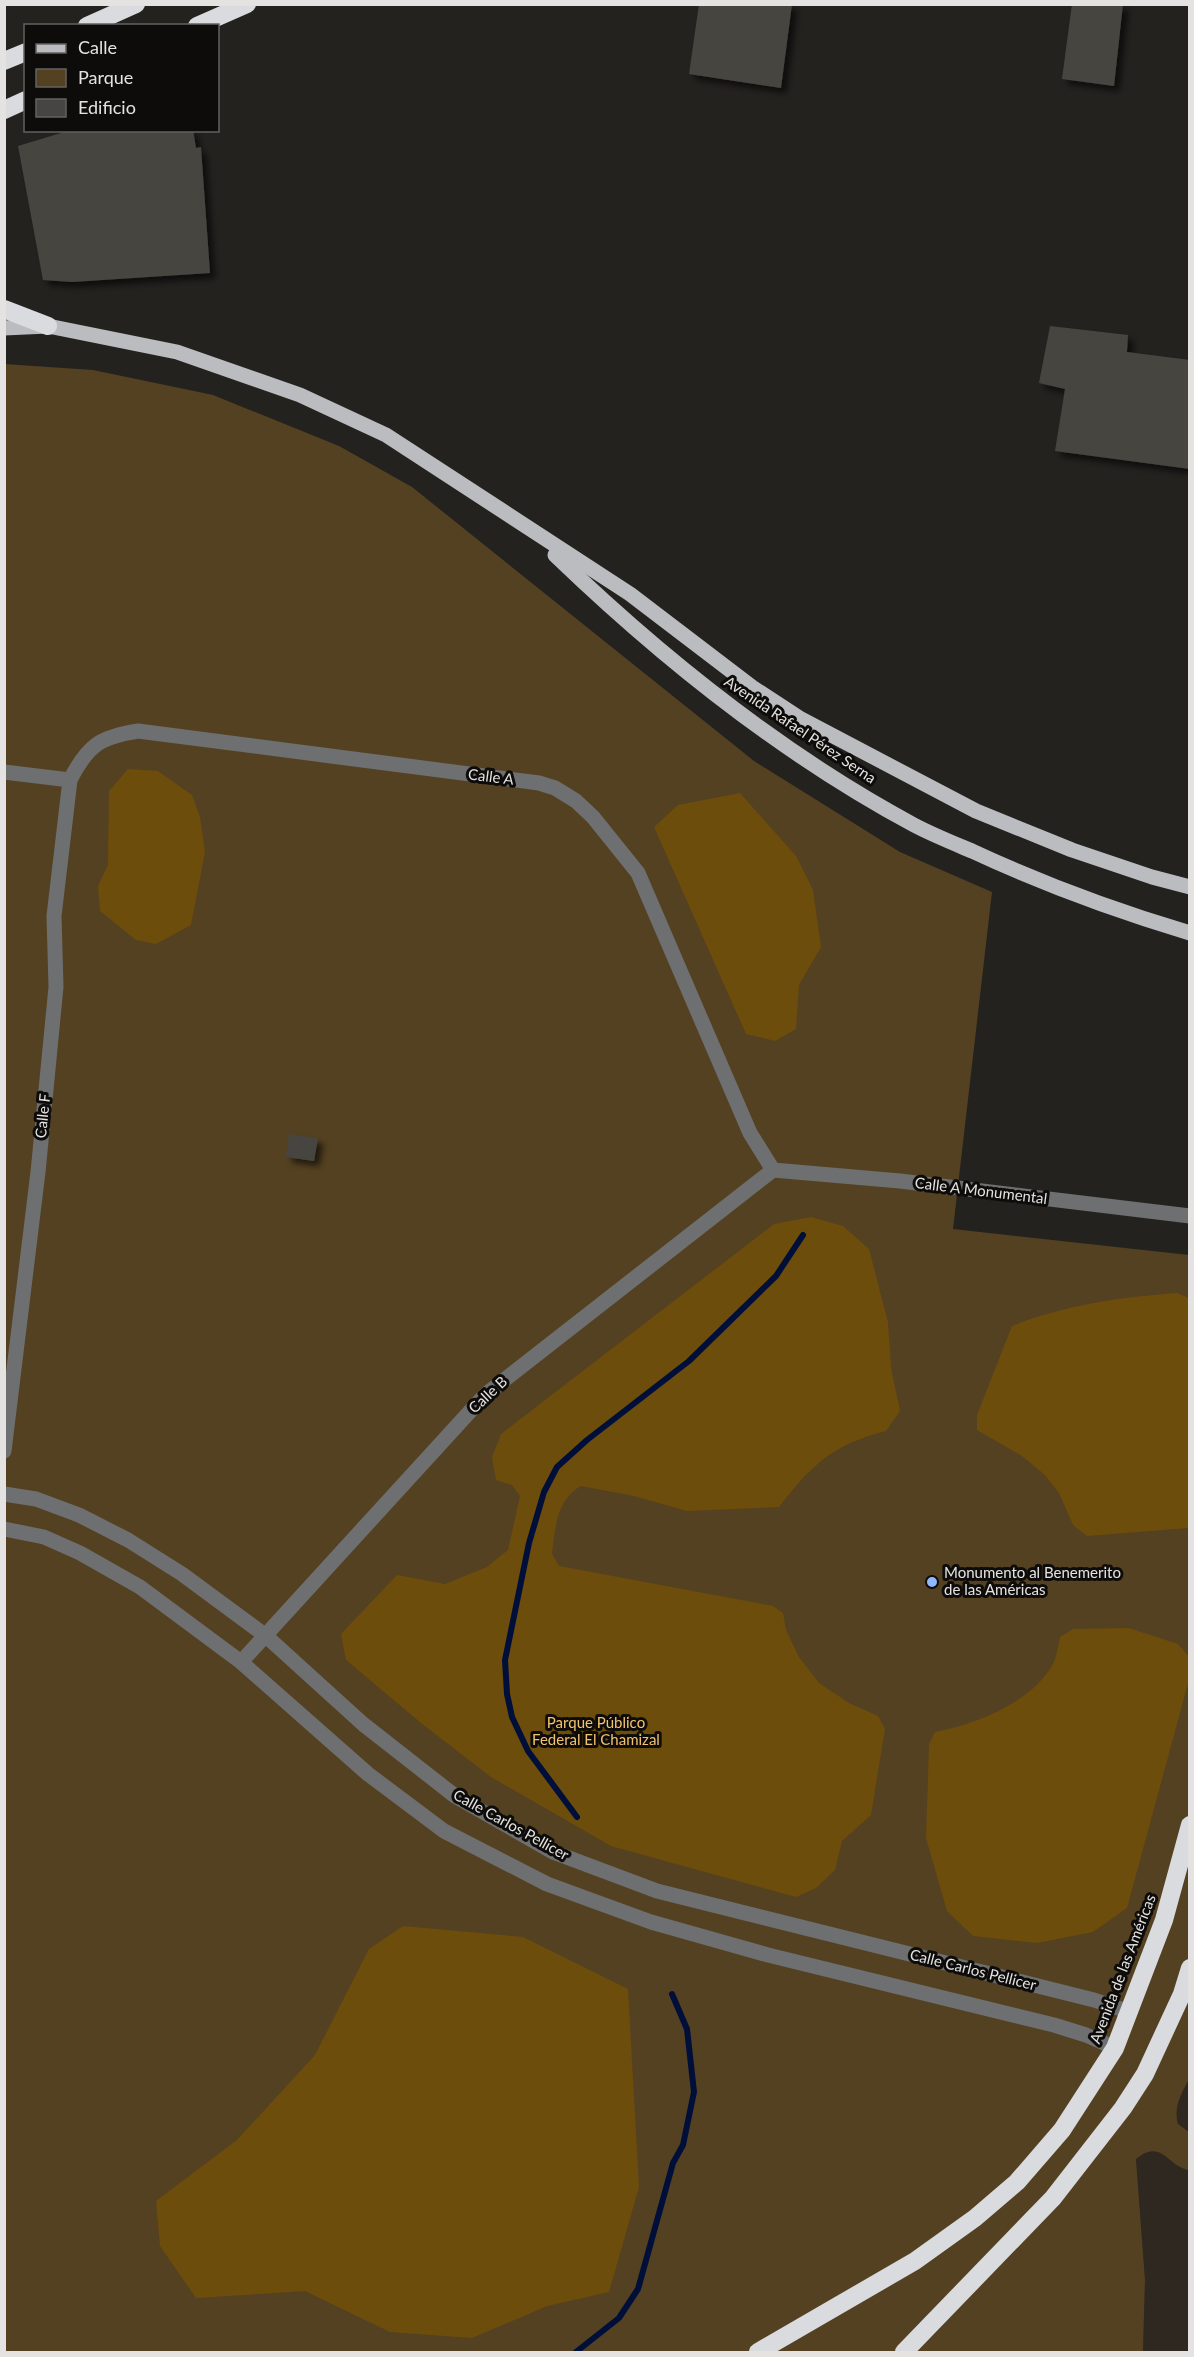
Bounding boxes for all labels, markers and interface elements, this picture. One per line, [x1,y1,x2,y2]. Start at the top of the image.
legend [24,24,219,132]
text: Calle [78,36,117,58]
text: Parque [78,66,133,88]
text: Edificio [78,96,136,118]
street label: Avenida Rafael Pérez Serna [721,672,880,787]
street label: Calle A [467,764,516,788]
street label: Calle F [31,1093,53,1139]
street label: Calle A Monumental [914,1173,1048,1207]
street label: Calle B [464,1372,510,1417]
place label: Monumento al Benemerito de las Américas [944,1563,1121,1598]
marker: Monumento al Benemerito de las Américas [925,1575,939,1589]
park label: Parque Público Federal El Chamizal [532,1713,660,1748]
street label: Calle Carlos Pellicer [451,1785,573,1864]
street label: Avenida de las Américas [1085,1892,1159,2046]
street label: Calle Carlos Pellicer [908,1945,1039,1994]

